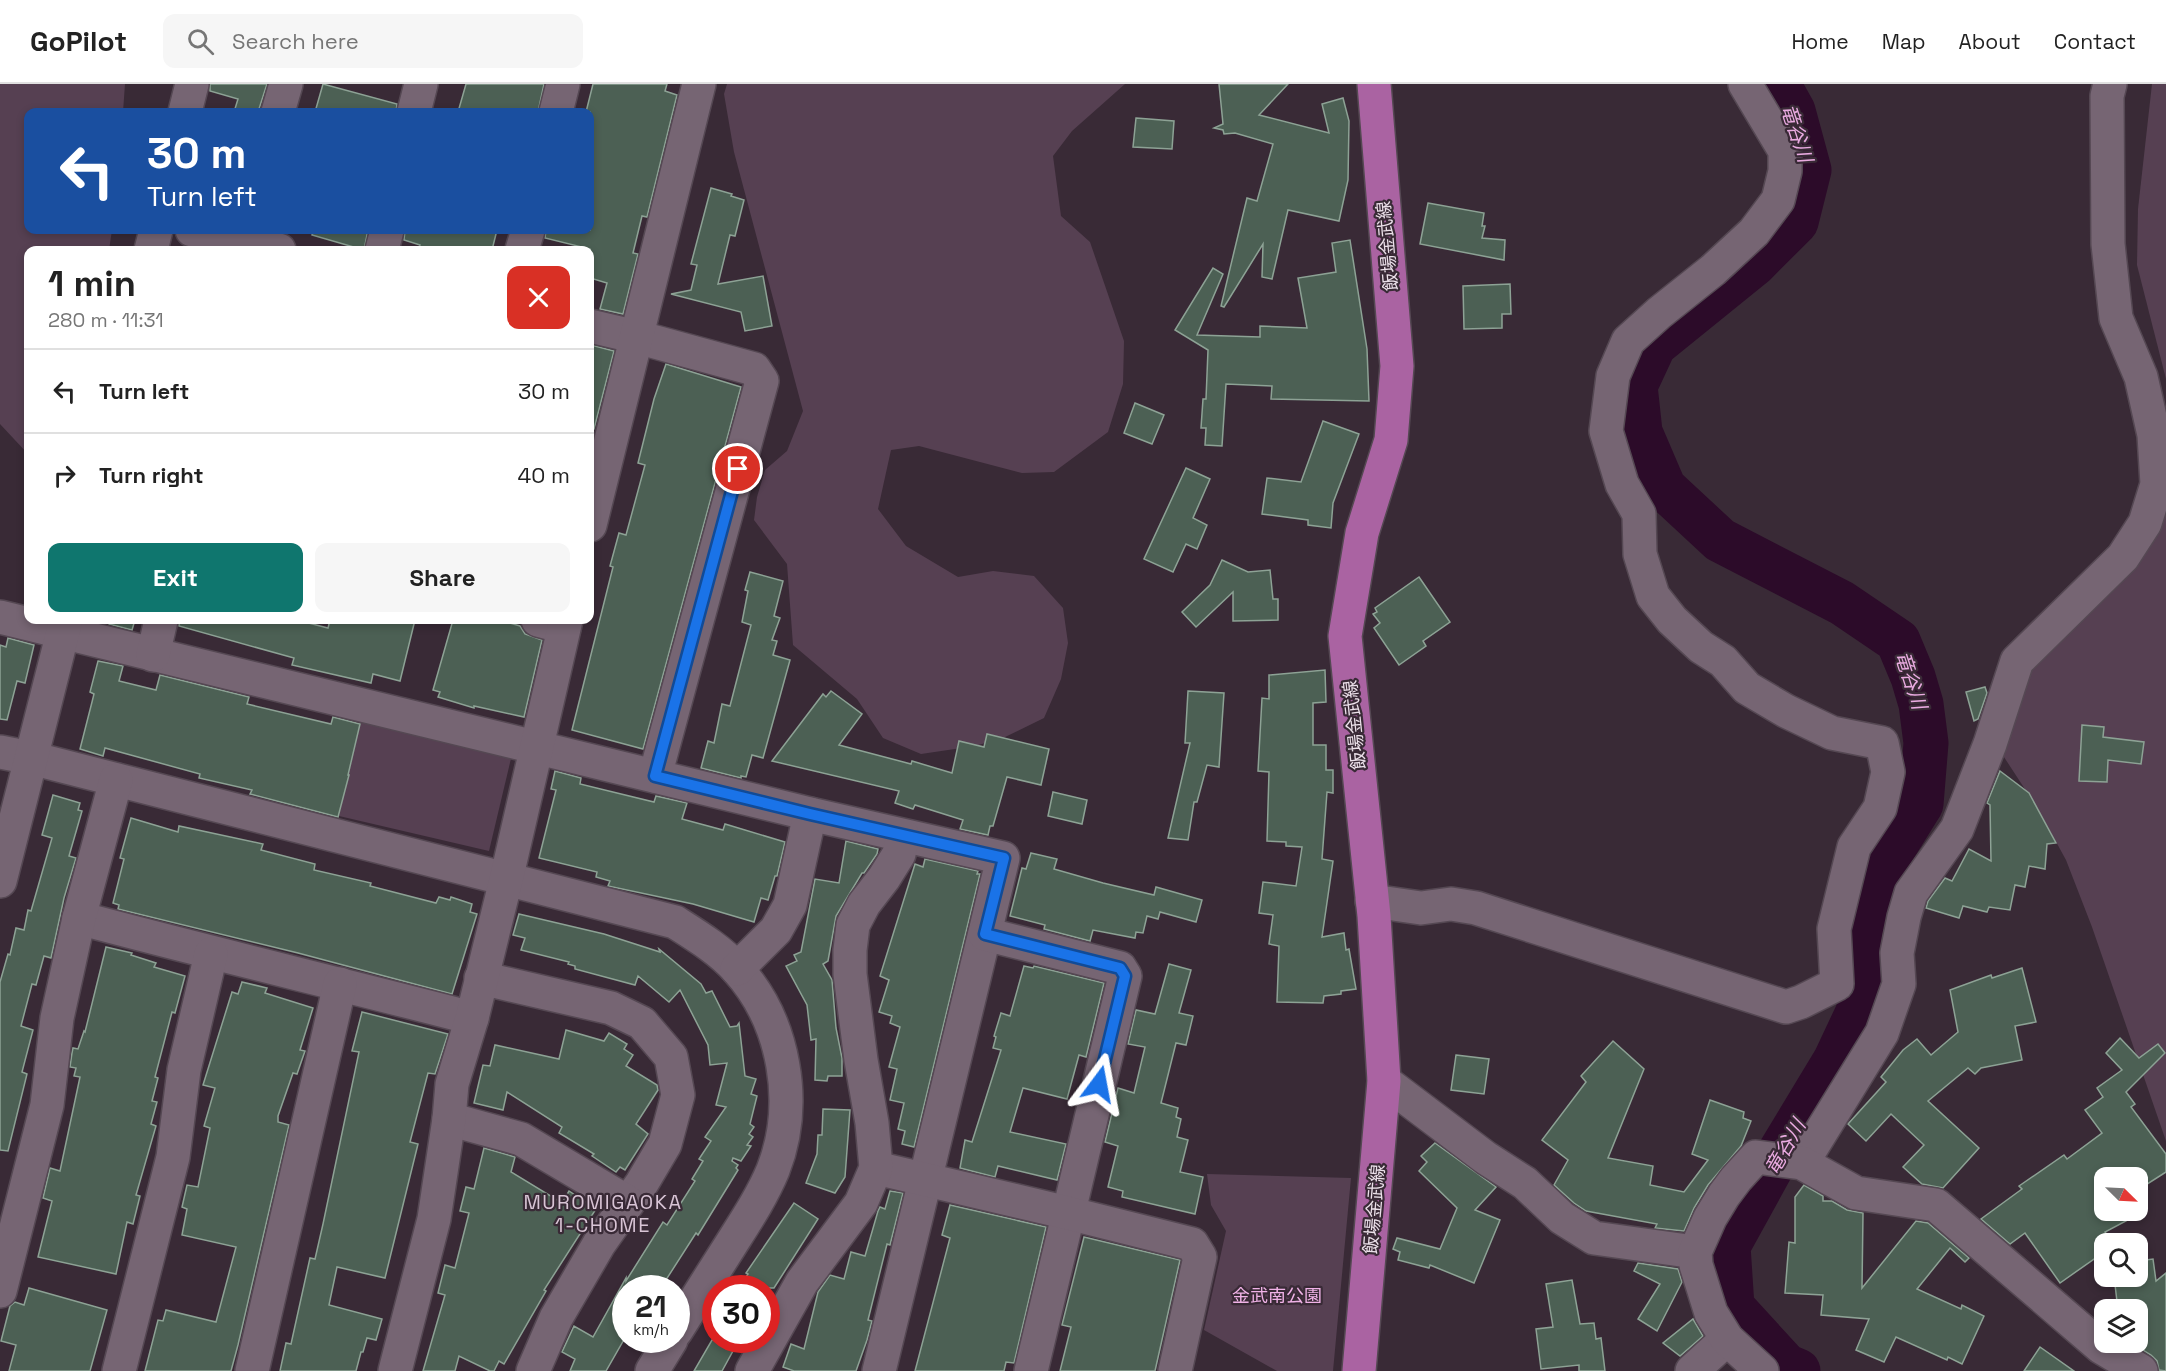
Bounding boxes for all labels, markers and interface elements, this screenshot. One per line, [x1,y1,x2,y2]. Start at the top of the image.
search box [163,14,583,68]
text: GoPilot [30,23,127,59]
icon: search [184,25,217,58]
text: Search here [232,27,359,55]
text: Home [1791,28,1849,55]
text: Map [1882,28,1926,55]
text: About [1959,28,2021,55]
text: Contact [2054,28,2136,55]
water label: 竜谷川 [1775,100,1819,167]
text: 30 m [147,127,246,180]
icon: left [48,132,126,210]
text: Turn left [147,179,257,214]
street label: 飯場金武線 [1372,200,1402,292]
text: 1 min [48,261,136,307]
button: close [507,266,570,329]
text: 280 m · 11:31 [48,307,164,333]
icon: left [48,375,81,408]
text: Turn left [99,377,189,405]
text: 30 m [518,377,570,405]
pin [712,443,763,494]
icon: arrive [721,452,754,485]
icon: right [48,459,81,492]
text: Turn right [99,461,204,489]
text: 40 m [518,461,570,489]
button: Exit [48,543,303,612]
button: Share [315,543,570,612]
water label: 竜谷川 [1889,647,1933,714]
street label: 飯場金武線 [1338,679,1370,771]
position arrow [1067,1052,1131,1116]
water label: 竜谷川 [1759,1113,1812,1179]
street label: 飯場金武線 [1359,1163,1389,1255]
north arrow [2094,1167,2148,1221]
map controls [2094,1167,2148,1353]
district label: MUROMIGAOKA 1-CHOME [523,1189,683,1238]
button: search [2094,1233,2148,1287]
speed limit sign: 30 [702,1275,780,1353]
park label: 金武南公園 [1232,1284,1322,1307]
text: 21 [635,1287,667,1326]
button: layers [2094,1299,2148,1353]
text: km/h [633,1320,669,1339]

